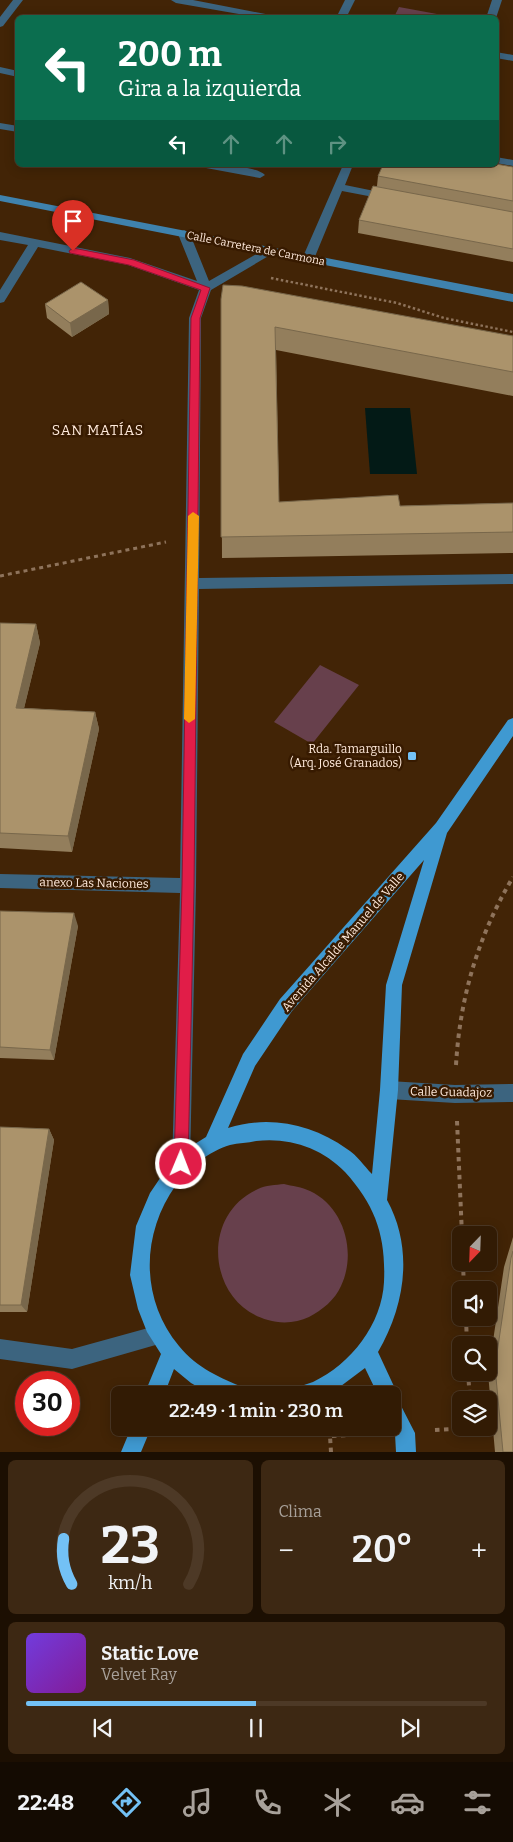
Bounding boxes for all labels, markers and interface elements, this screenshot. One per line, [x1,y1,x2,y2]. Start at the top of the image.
text: 200 m [118,33,222,75]
icon: left [35,35,100,100]
text: Gira a la izquierda [118,75,301,102]
icon: left [164,130,192,158]
icon: ahead [217,130,245,158]
icon: ahead [270,130,298,158]
icon: right [323,130,351,158]
pin [52,200,94,251]
icon: arrive [59,207,87,235]
street label: Calle Carretera de Carmona [186,229,326,268]
district label: SAN MATÍAS [52,421,144,439]
place label: Rda. Tamarguillo (Arq. José Granados) [290,742,402,770]
marker: Rda. Tamarguillo (Arq. José Granados) [406,750,418,762]
street label: Avenida Alcalde Manuel de Valle [279,870,407,1014]
street label: anexo Las Naciones [39,875,149,891]
street label: Calle Guadajoz [410,1084,492,1100]
position arrow [154,1137,206,1189]
north arrow [452,1226,498,1271]
map controls [452,1226,497,1436]
button: sound [452,1281,497,1326]
button: search [452,1336,497,1381]
speed limit sign: 30 [15,1371,80,1436]
button: layers [452,1391,497,1436]
text: 22:49 · 1 min · 230 m [169,1399,343,1422]
text: Clima [279,1502,322,1521]
text: 23 [101,1514,160,1577]
text: 20° [352,1526,413,1572]
text: − [279,1534,294,1567]
text: + [471,1534,487,1567]
text: km/h [108,1572,152,1594]
text: Static Love [101,1642,199,1665]
text: Velvet Ray [101,1665,177,1684]
icon: previous [89,1714,117,1742]
icon: pause [242,1714,270,1742]
icon: next [396,1714,424,1742]
icon: directions [109,1785,144,1820]
icon: music [180,1785,215,1820]
icon: phone [250,1785,285,1820]
icon: climate [320,1785,355,1820]
icon: car [390,1785,425,1820]
icon: filters [460,1785,495,1820]
text: 22:48 [18,1789,74,1816]

